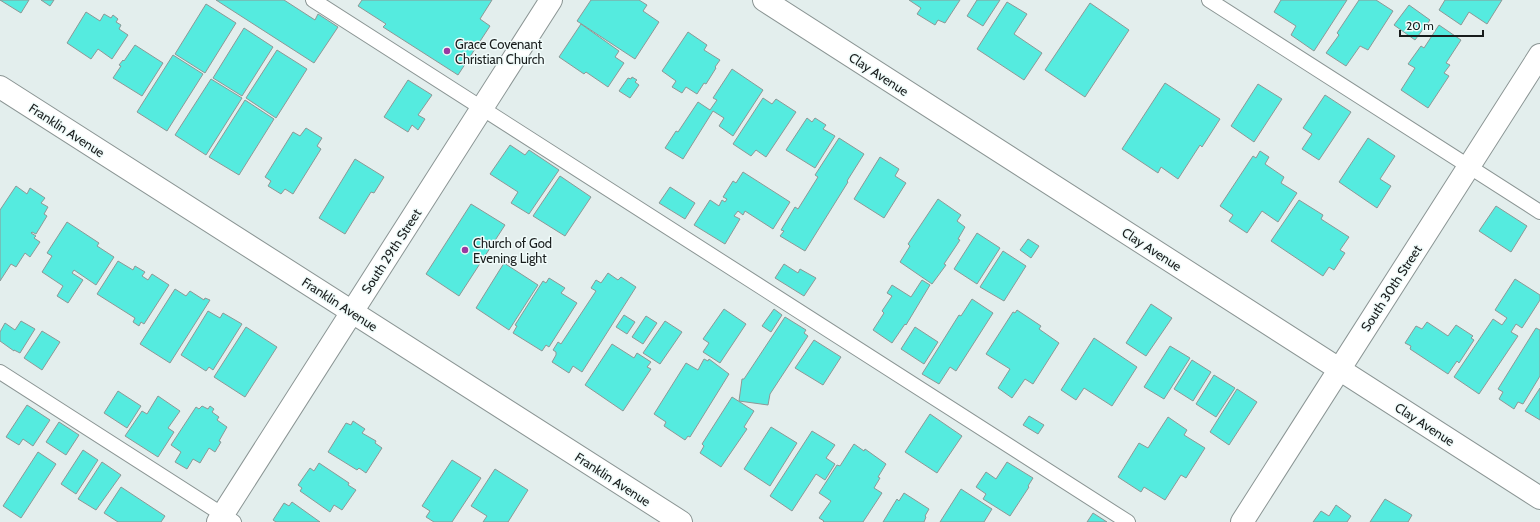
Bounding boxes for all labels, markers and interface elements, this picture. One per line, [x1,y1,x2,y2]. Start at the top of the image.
scale bar [1400,12,1483,38]
text: 20 m [1406,18,1434,33]
place label: Grace Covenant Christian Church [455,36,545,67]
marker: Grace Covenant Christian Church [442,46,452,56]
street label: Clay Avenue [846,49,912,99]
street label: Franklin Avenue [26,100,108,161]
street label: South 29th Street [358,205,425,296]
street label: Clay Avenue [1119,224,1185,274]
place label: Church of God Evening Light [473,235,552,266]
street label: South 30th Street [1357,241,1425,334]
marker: Church of God Evening Light [460,245,470,255]
street label: Franklin Avenue [299,274,381,335]
street label: Clay Avenue [1392,399,1458,449]
street label: Franklin Avenue [572,449,654,510]

